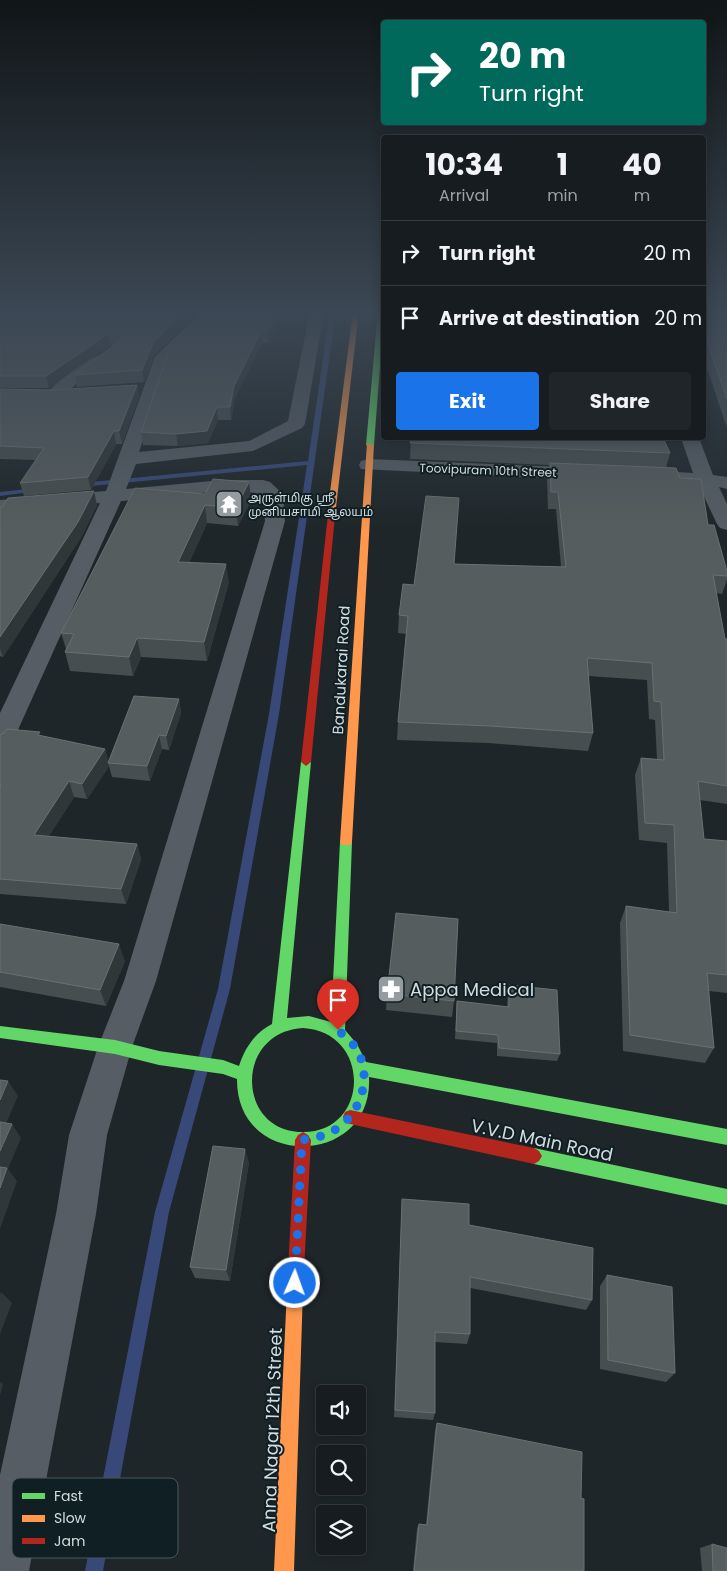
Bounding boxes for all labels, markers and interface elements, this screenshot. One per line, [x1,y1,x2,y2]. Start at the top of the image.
text: 20 m [479,31,566,80]
icon: right [396,40,461,105]
text: Turn right [479,78,584,109]
text: 10:34 [425,143,503,186]
text: 1 [557,143,568,186]
text: 40 [622,143,662,186]
text: Arrival [439,184,489,207]
text: min [547,184,578,207]
text: m [634,184,650,207]
icon: right [396,239,424,267]
text: Turn right [439,240,535,267]
text: 20 m [643,240,691,267]
icon: arrive [396,304,424,332]
text: Arrive at destination [439,305,640,332]
text: 20 m [655,305,702,332]
button: Exit [396,372,539,430]
button: Share [549,372,691,430]
street label: Toovipuram 10th Street [419,459,557,481]
temple icon: அருள்மிகு ஶ்ரீ முனியசாமி ஆலயம் [214,489,244,519]
place label: அருள்மிகு ஶ்ரீ முனியசாமி ஆலயம் [248,489,373,520]
street label: Bandukarai Road [327,605,355,735]
pharmacy icon: Appa Medical [376,974,406,1004]
place label: Appa Medical [410,977,534,1002]
pin [317,979,359,1030]
icon: arrive [324,986,352,1014]
street label: V.V.D Main Road [469,1113,615,1167]
position arrow [268,1256,320,1308]
street label: Anna Nagar 12th Street [256,1327,288,1533]
map controls [316,1385,366,1555]
button: sound [316,1385,366,1435]
button: search [316,1445,366,1495]
legend [12,1478,178,1558]
text: Fast [54,1486,83,1506]
button: layers [316,1505,366,1555]
text: Slow [54,1508,87,1528]
text: Jam [54,1531,85,1551]

